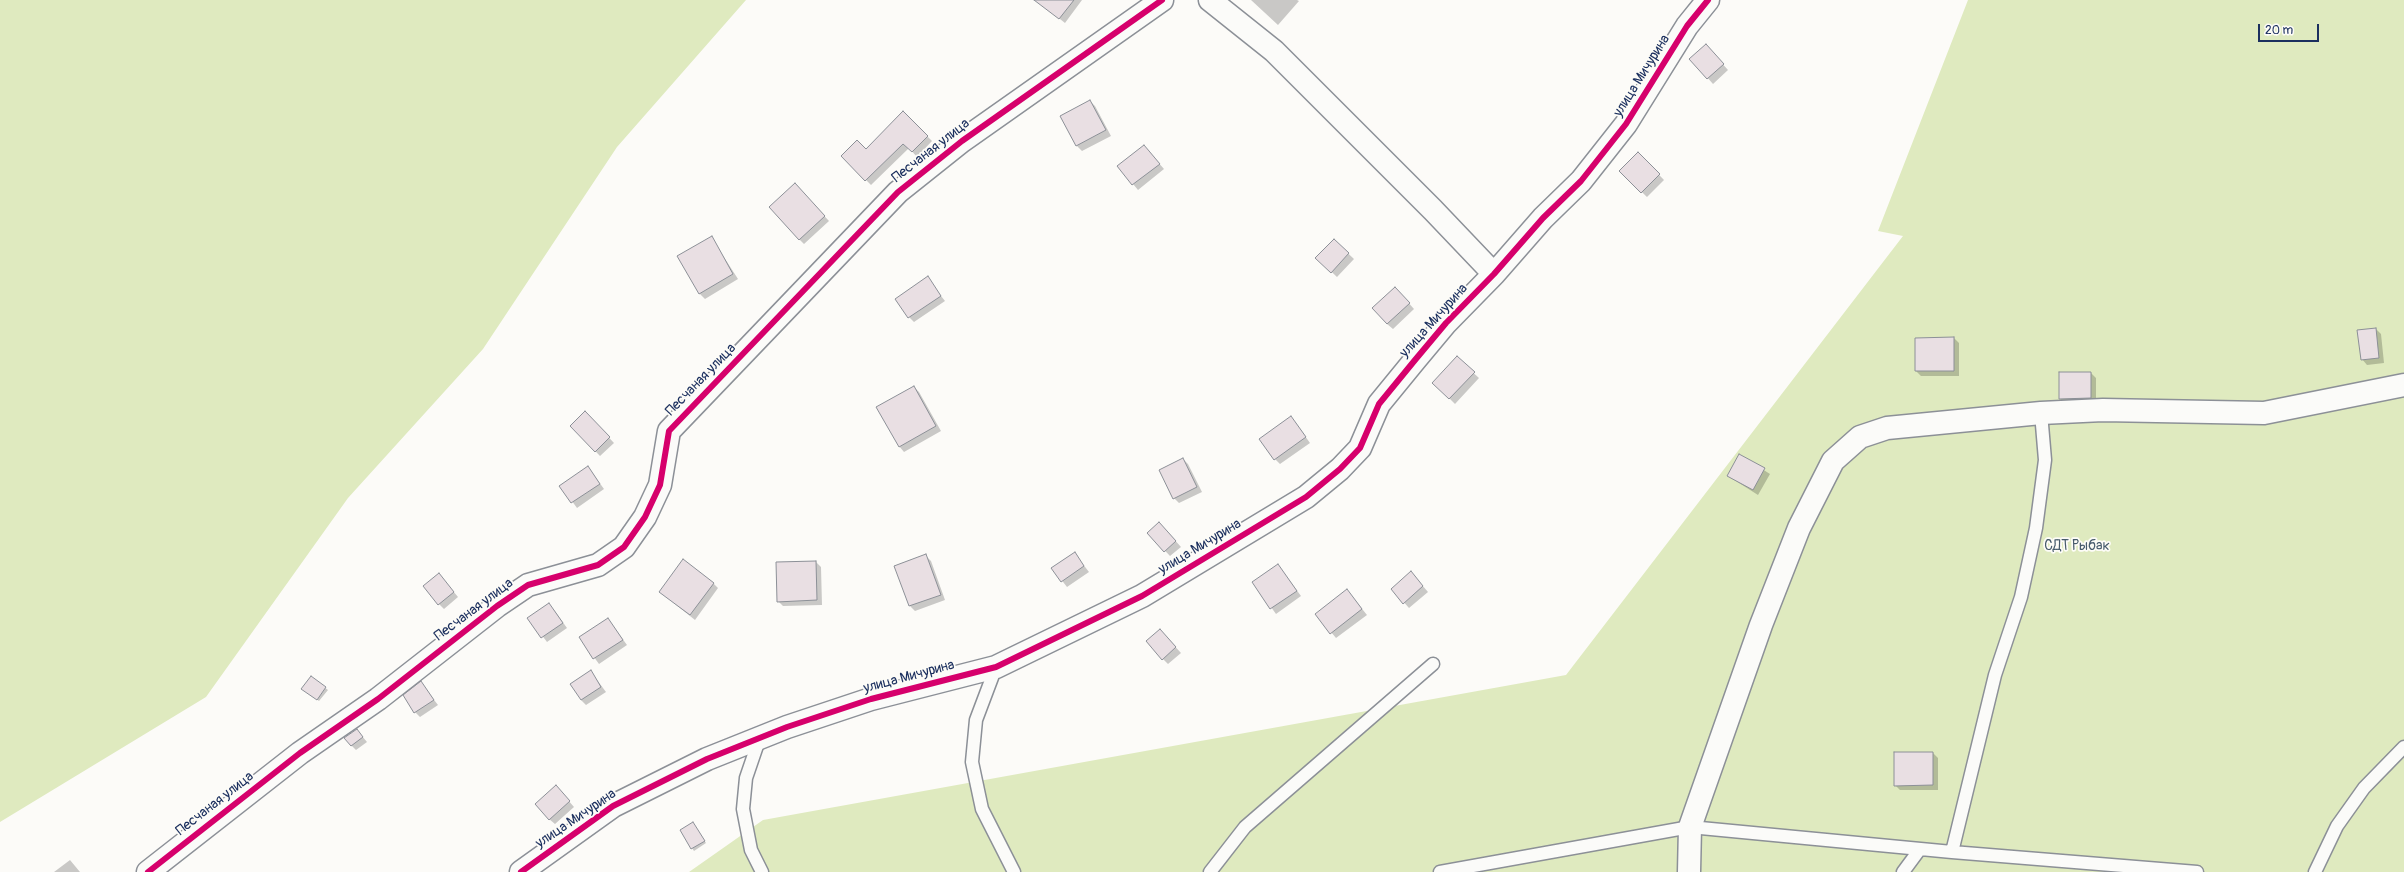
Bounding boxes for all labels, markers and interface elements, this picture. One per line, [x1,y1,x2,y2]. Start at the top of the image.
scale bar [2260,16,2321,42]
text: 20 m [2265,23,2293,38]
street label: улица Мичурина [1610,32,1674,120]
street label: Песчаная улица [889,115,973,187]
street label: улица Мичурина [1396,281,1472,361]
street label: Песчаная улица [662,340,740,420]
street label: улица Мичурина [1156,516,1244,578]
park label: СДТ Рыбак [2044,538,2110,554]
street label: Песчаная улица [431,575,517,645]
street label: улица Мичурина [862,657,956,697]
street label: Песчаная улица [173,768,257,840]
street label: улица Мичурина [533,786,619,852]

